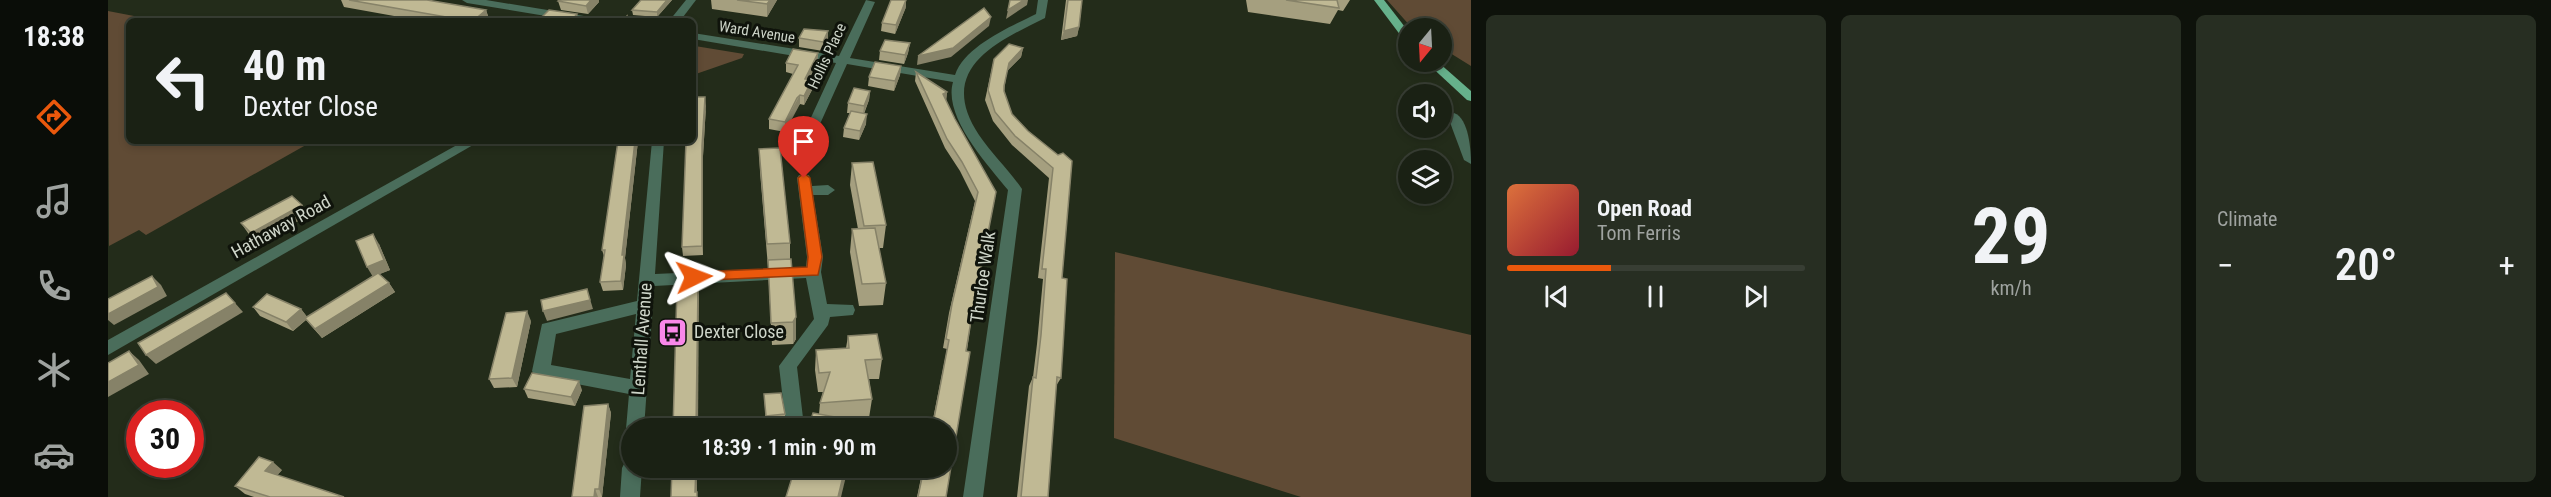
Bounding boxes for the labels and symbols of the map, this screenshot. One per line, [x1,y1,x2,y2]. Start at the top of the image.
street label: Ward Avenue [718,17,796,47]
north arrow [1398,18,1452,72]
street label: Hollis Place [804,20,850,92]
pin [778,116,829,178]
street label: Hathaway Road [227,191,334,263]
street label: Thurloe Walk [966,230,999,324]
position arrow [662,245,726,309]
street label: Lenthall Avenue [627,282,656,396]
bus stop icon: Dexter Close [657,316,689,348]
place label: Dexter Close [694,321,784,342]
speed limit sign: 30 [126,400,204,478]

